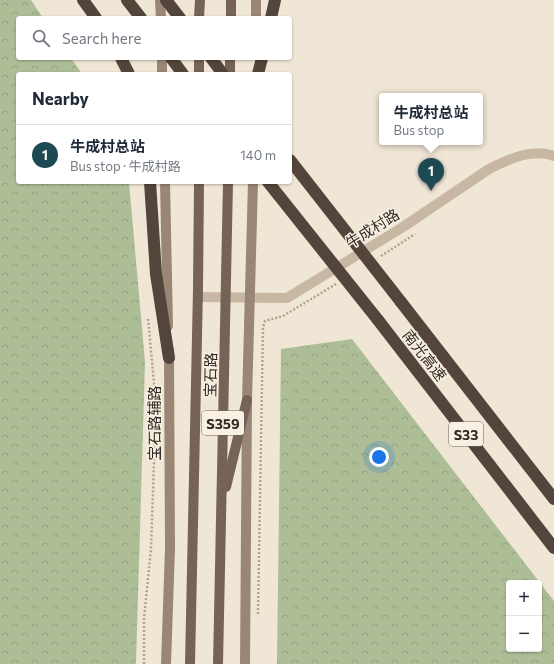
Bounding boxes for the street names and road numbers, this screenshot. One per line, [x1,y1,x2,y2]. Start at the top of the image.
street label: 牛成村路 [342,204,402,252]
street label: 南光高速 [399,326,451,384]
street label: 宝石路 [201,352,219,398]
street label: 宝石路辅路 [145,385,163,461]
road number: S359 [202,411,244,435]
road number: S33 [449,422,483,446]

